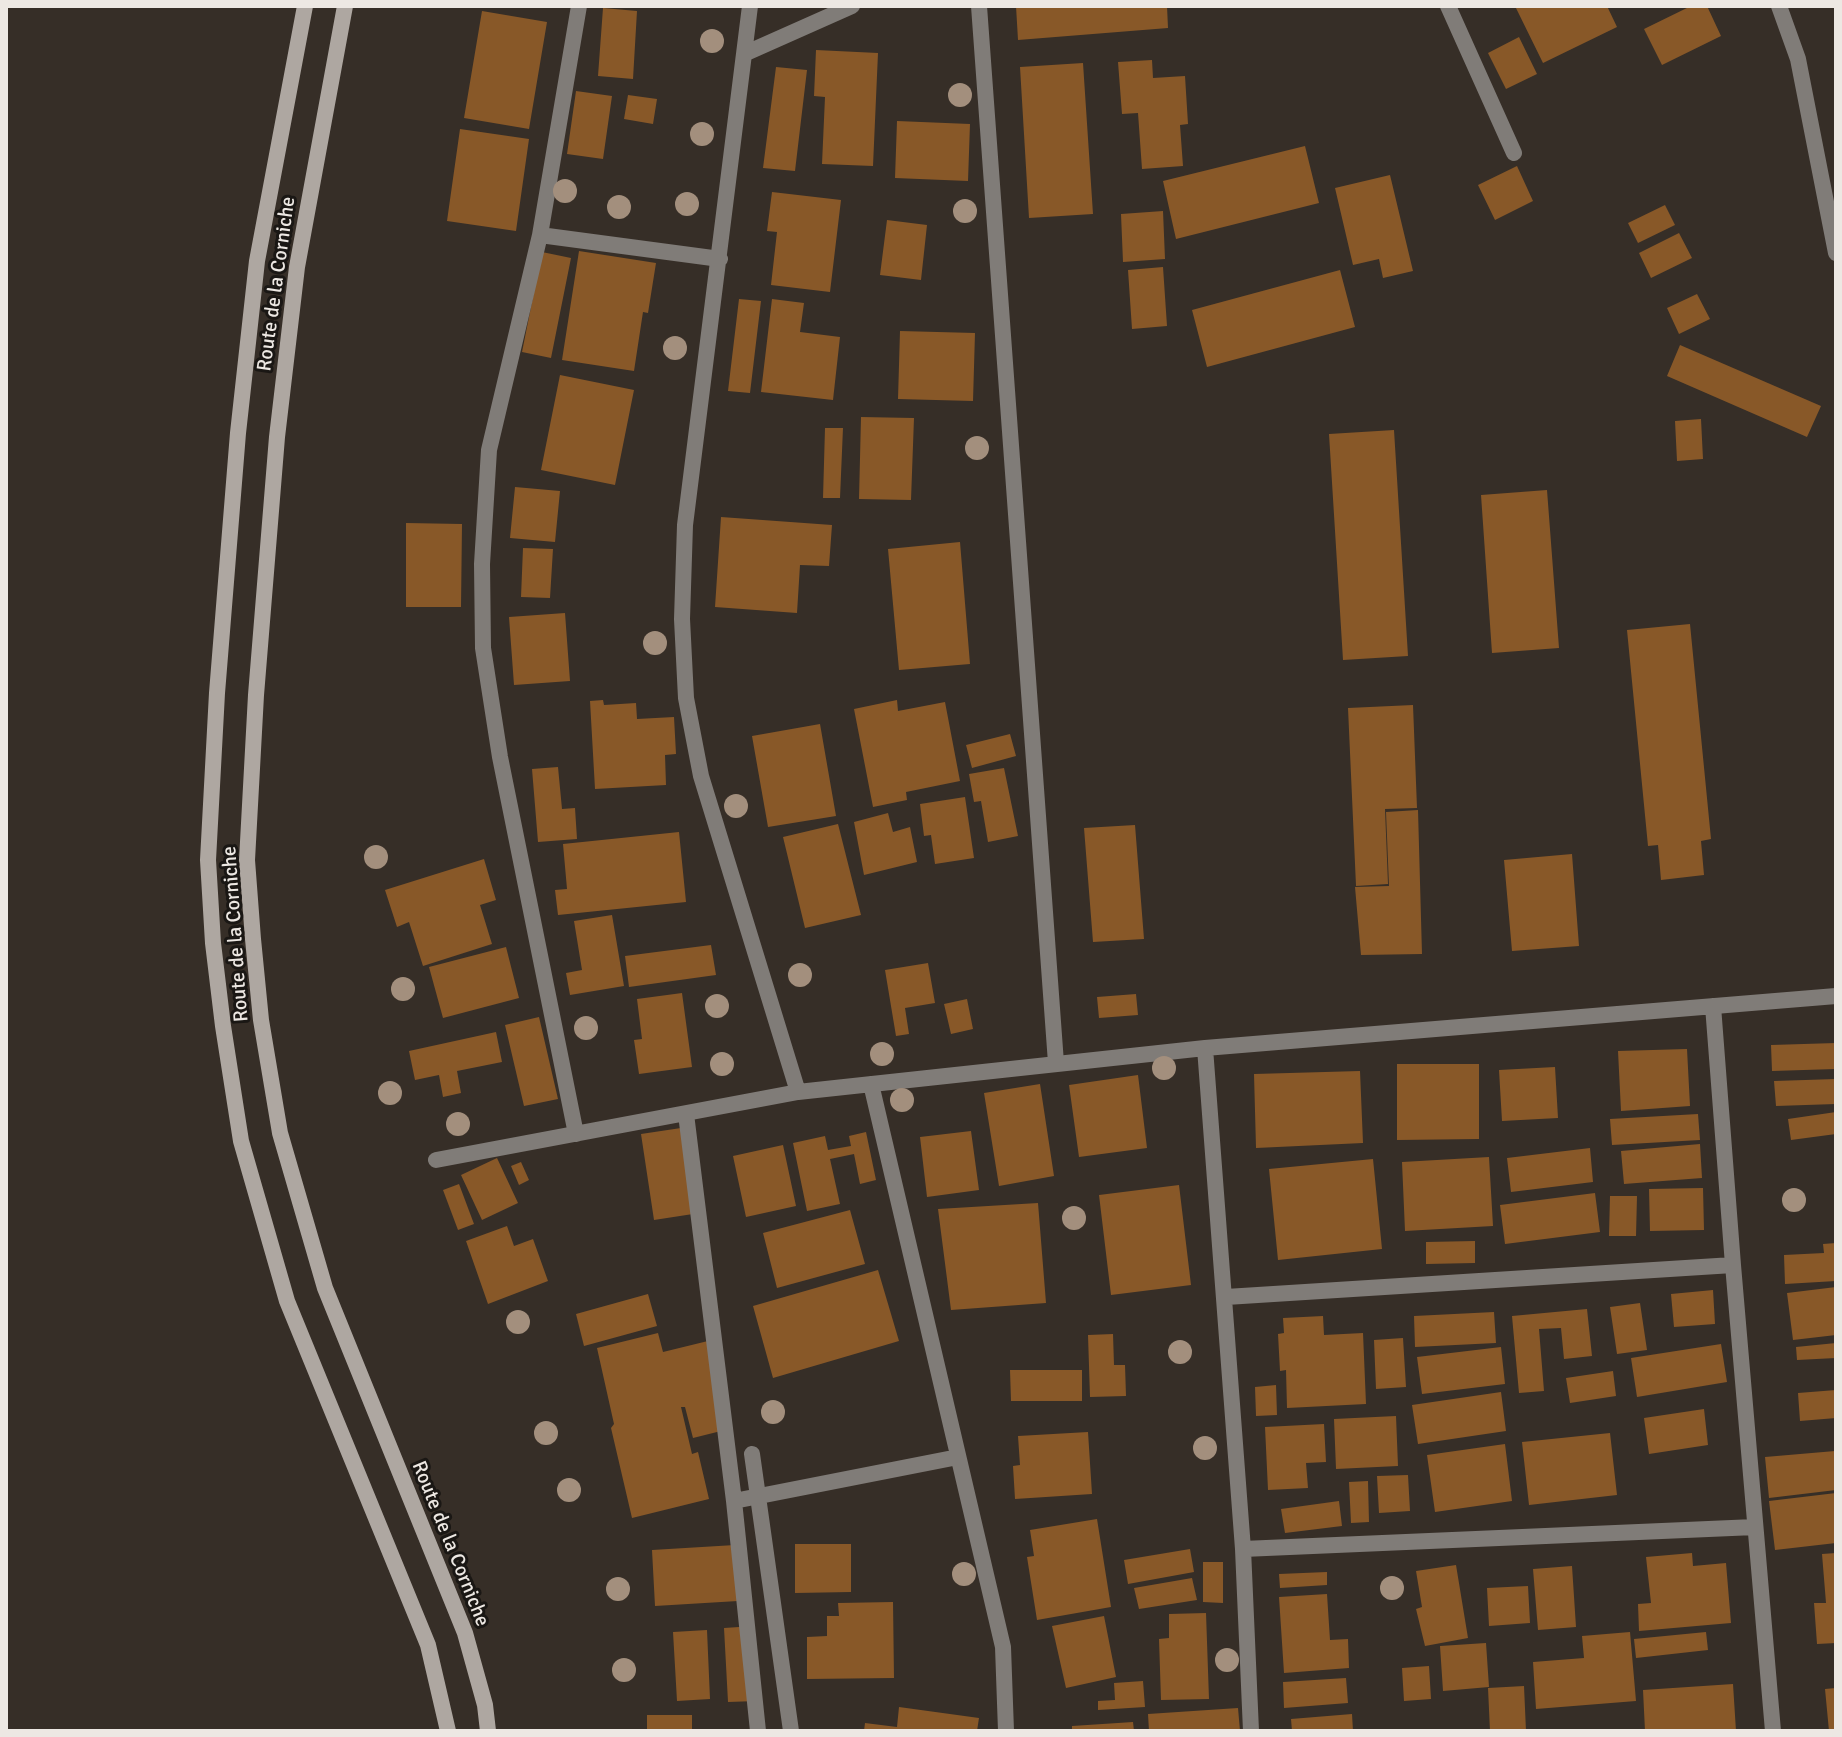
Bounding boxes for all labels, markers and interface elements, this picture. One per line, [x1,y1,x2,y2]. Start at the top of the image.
street label: Route de la Corniche [253,195,301,373]
street label: Route de la Corniche [218,845,254,1023]
street label: Route de la Corniche [406,1458,494,1630]

